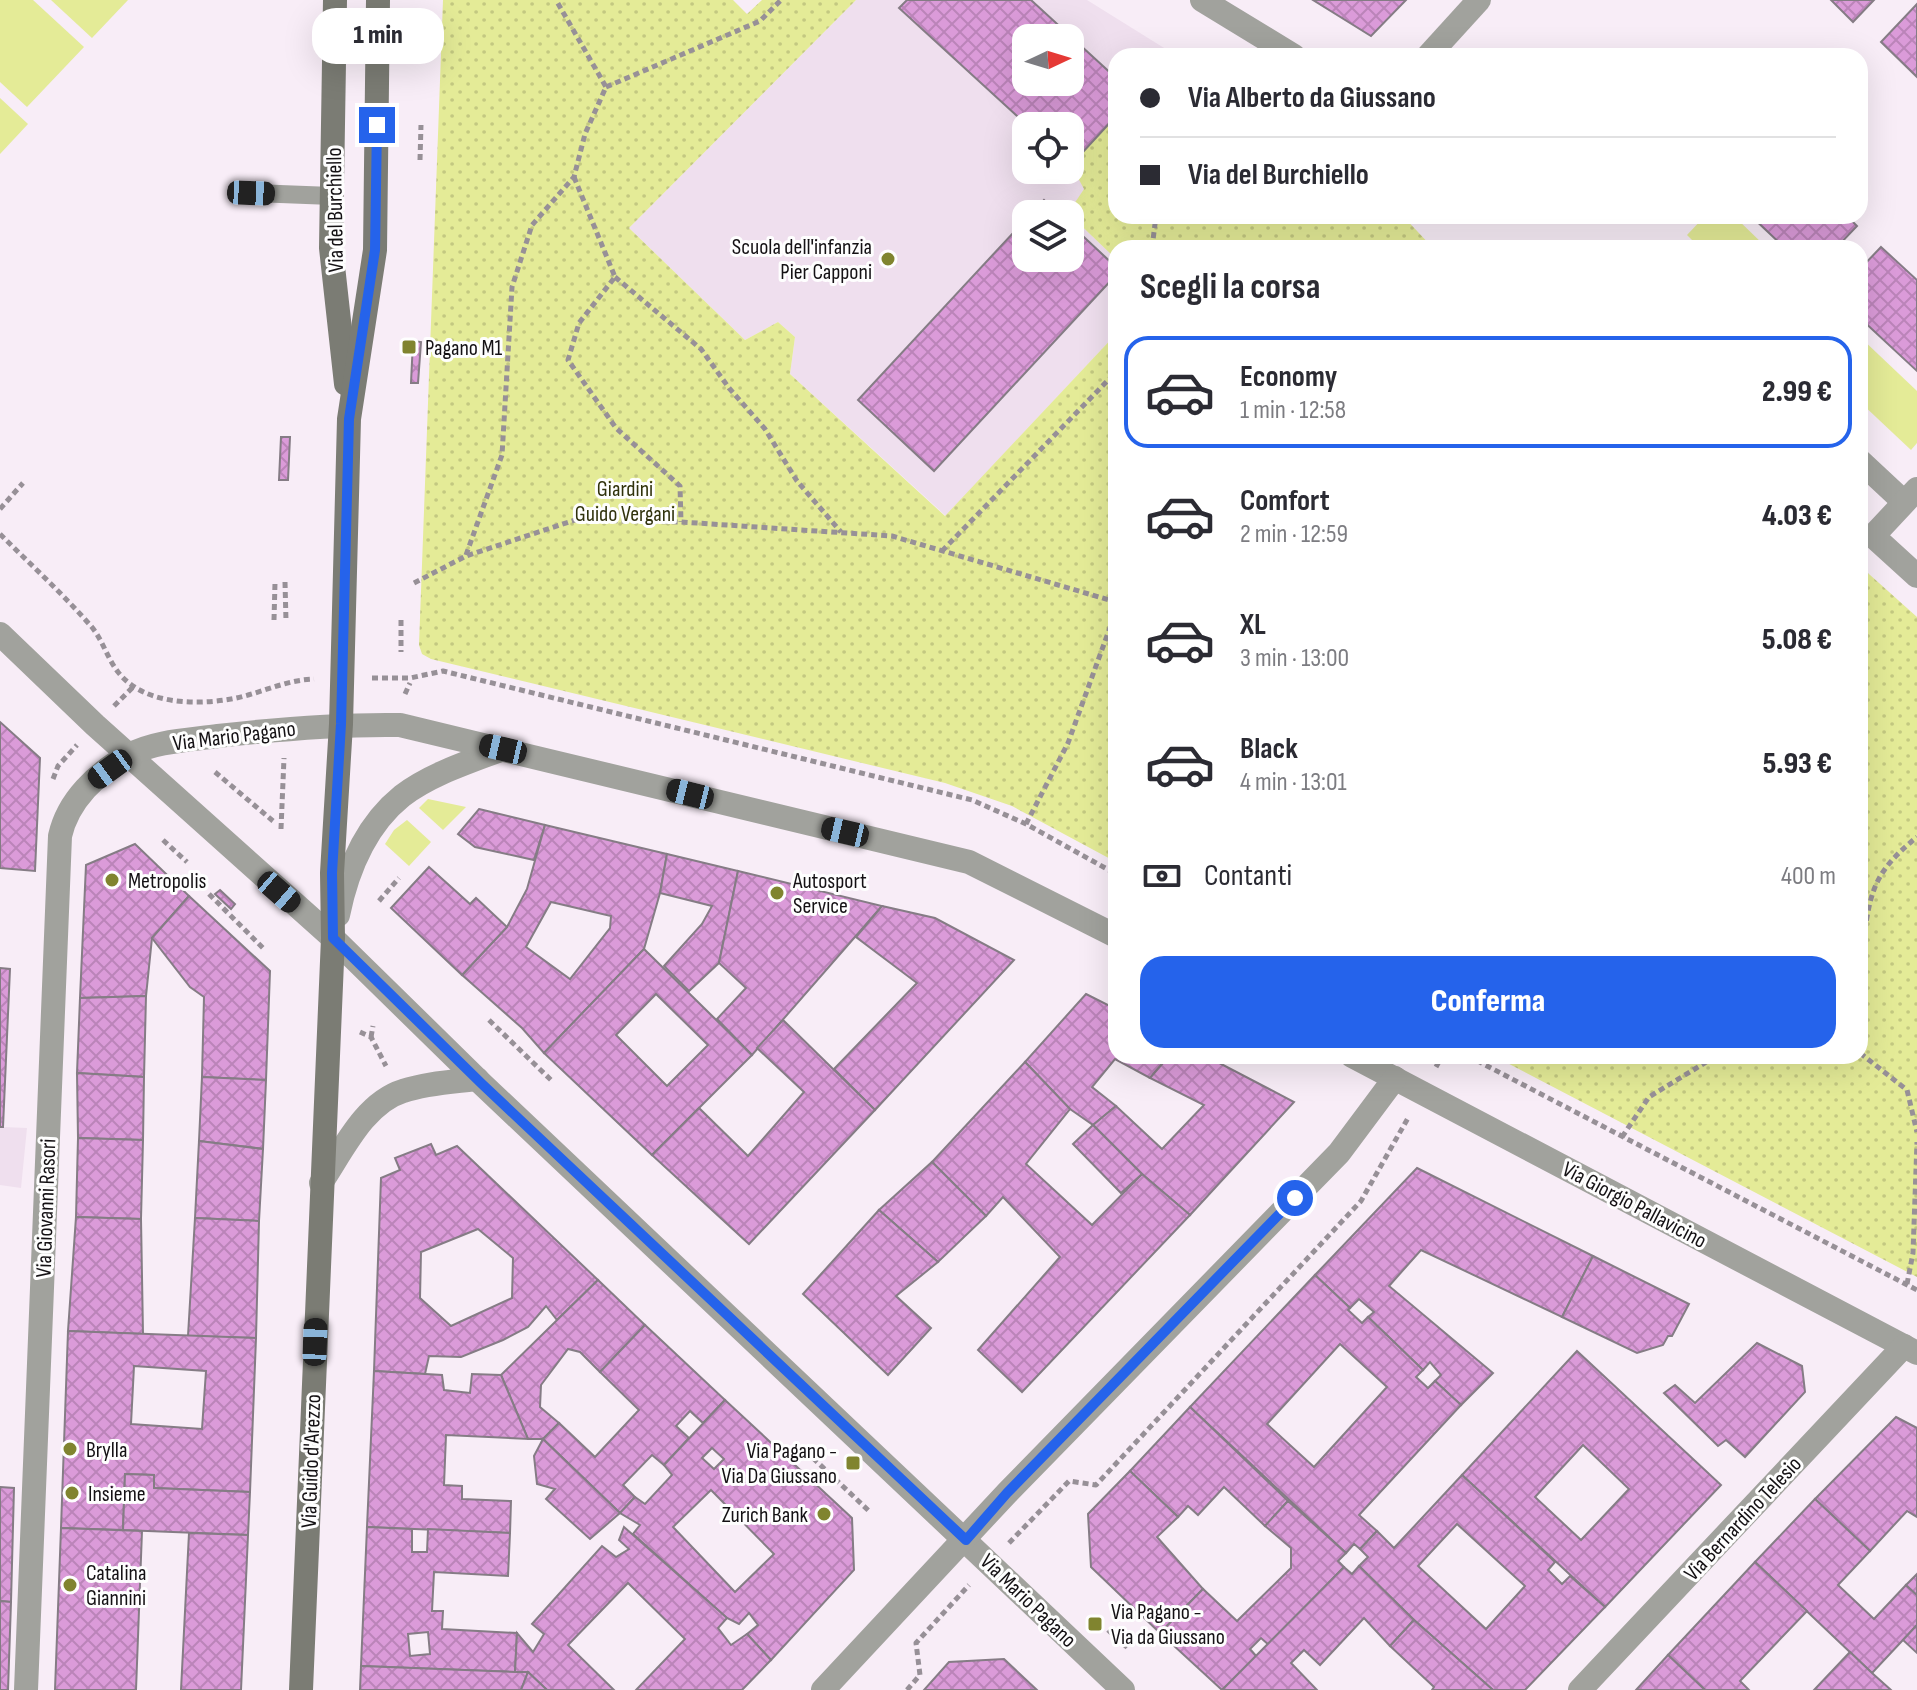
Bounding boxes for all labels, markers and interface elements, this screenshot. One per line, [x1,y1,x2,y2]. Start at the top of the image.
callout: 1 min [311,9,443,65]
text: 1 min [353,20,403,51]
north arrow [1012,24,1084,96]
map controls [1012,24,1084,272]
text: Via Alberto da Giussano [1188,80,1436,116]
route end [359,107,395,143]
button: locate [1012,112,1084,184]
street label: Via del Burchiello [321,147,350,273]
text: Via del Burchiello [1188,157,1369,193]
car [227,180,275,206]
button: layers [1012,200,1084,272]
place label: Scuola dell'infanzia Pier Capponi [732,234,872,286]
marker: Scuola dell'infanzia Pier Capponi [879,250,897,268]
text: Scegli la corsa [1140,266,1320,309]
place label: Pagano M1 [425,335,503,362]
marker: Pagano M1 [400,338,418,356]
icon: car [1144,356,1216,428]
text: Economy [1240,359,1337,395]
text: 2.99 € [1762,374,1832,410]
text: 1 min · 12:58 [1240,395,1346,426]
park label: Giardini Guido Vergani [575,476,675,528]
icon: car [1144,480,1216,552]
text: Comfort [1240,483,1330,519]
text: 4.03 € [1762,498,1832,534]
text: 2 min · 12:59 [1240,519,1348,550]
icon: car [1144,604,1216,676]
text: XL [1240,607,1266,643]
text: 5.08 € [1762,622,1832,658]
text: 3 min · 13:00 [1240,643,1349,674]
street label: Via Mario Pagano [171,716,297,757]
icon: car [1144,728,1216,800]
text: Black [1240,731,1298,767]
car [477,732,529,766]
car [84,745,136,793]
text: 5.93 € [1763,746,1832,782]
text: 4 min · 13:01 [1240,767,1347,798]
car [664,777,716,811]
car [819,815,871,849]
icon: cash [1140,854,1184,898]
text: Contanti [1204,858,1292,894]
text: 400 m [1781,861,1836,892]
car [253,867,305,917]
place label: Metropolis [128,868,207,895]
place label: Autosport Service [792,868,867,920]
marker: Metropolis [103,871,121,889]
marker: Autosport Service [768,884,786,902]
button: Conferma [1140,956,1836,1048]
street label: Via Giovanni Rasori [31,1138,62,1278]
street label: Via Giorgio Pallavicino [1558,1156,1711,1255]
route start [1277,1180,1313,1216]
car [302,1318,328,1366]
street label: Via Guido d'Arezzo [296,1394,327,1528]
place label: Brylla [86,1437,127,1464]
place label: Via Pagano - Via Da Giussano [722,1438,837,1490]
marker: Brylla [61,1440,79,1458]
street label: Via Bernardino Telesio [1679,1451,1808,1587]
marker: Via Pagano - Via Da Giussano [844,1454,862,1472]
place label: Insieme [88,1481,146,1508]
marker: Insieme [63,1484,81,1502]
place label: Zurich Bank [722,1502,809,1529]
marker: Zurich Bank [815,1505,833,1523]
street label: Via Mario Pagano [974,1548,1082,1654]
place label: Catalina Giannini [86,1560,146,1612]
marker: Catalina Giannini [61,1576,79,1594]
place label: Via Pagano - Via da Giussano [1111,1599,1225,1651]
marker: Via Pagano - Via da Giussano [1086,1615,1104,1633]

